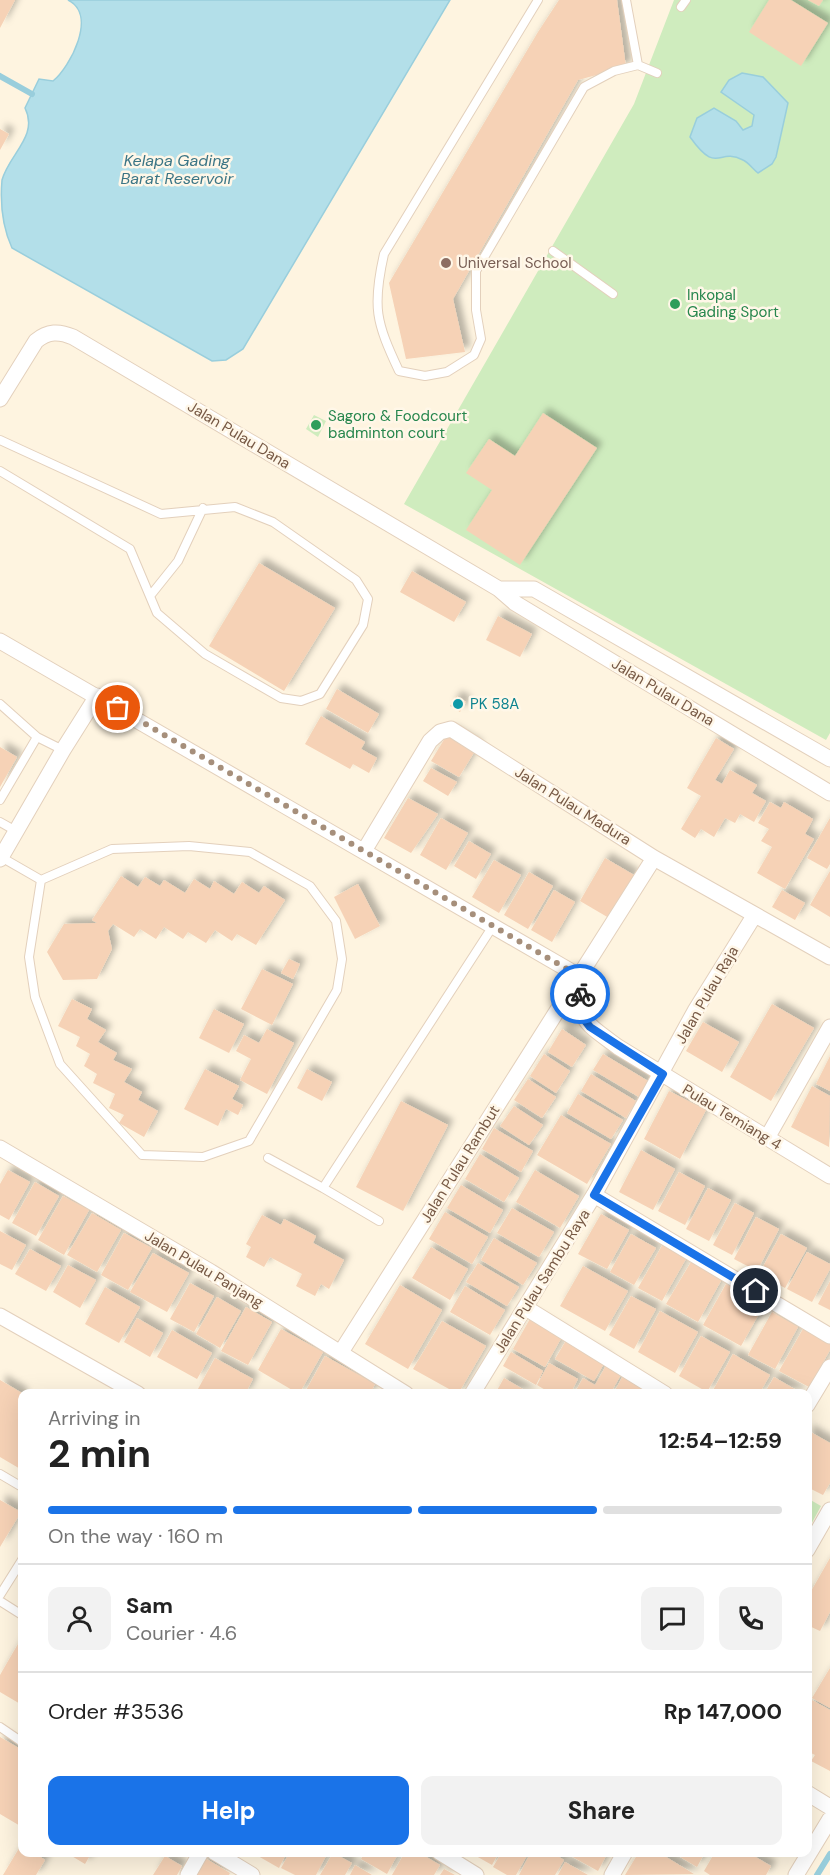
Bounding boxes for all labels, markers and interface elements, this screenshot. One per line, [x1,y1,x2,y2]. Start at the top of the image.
water label: Kelapa Gading Barat Reservoir [121,150,234,189]
place label: Universal School [458,253,572,273]
marker: Universal School [439,256,453,270]
place label: Inkopal Gading Sport [687,285,779,322]
marker: Inkopal Gading Sport [668,297,682,311]
street label: Jalan Pulau Dana [184,396,294,474]
place label: Sagoro & Foodcourt badminton court [328,406,468,443]
marker: Sagoro & Foodcourt badminton court [309,418,323,432]
street label: Jalan Pulau Dana [608,653,718,731]
pin [92,682,143,733]
icon: bag [101,691,134,724]
place label: PK 58A [470,694,519,714]
marker: PK 58A [451,697,465,711]
street label: Jalan Pulau Madura [511,762,635,850]
street label: Jalan Pulau Raja [671,942,743,1048]
courier [550,964,610,1024]
icon: bike [564,978,597,1011]
street label: Pulau Temiang 4 [679,1080,785,1154]
street label: Jalan Pulau Rambut [416,1101,504,1227]
street label: Jalan Pulau Sambu Raya [490,1205,594,1357]
street label: Jalan Pulau Panjang [141,1226,267,1312]
pin [730,1265,781,1316]
icon: home [739,1274,772,1307]
text: Arriving in [48,1405,140,1431]
text: 12:54–12:59 [659,1426,782,1455]
text: 2 min [48,1428,151,1479]
text: On the way · 160 m [48,1523,223,1549]
button: person [48,1587,111,1650]
button: chat [641,1587,704,1650]
button: phone [719,1587,782,1650]
text: Sam [126,1591,173,1620]
text: Courier · 4.6 [126,1620,237,1646]
text: Order #3536 [48,1697,184,1726]
text: Rp 147,000 [664,1697,782,1726]
button: Help [48,1776,409,1845]
button: Share [421,1776,782,1845]

